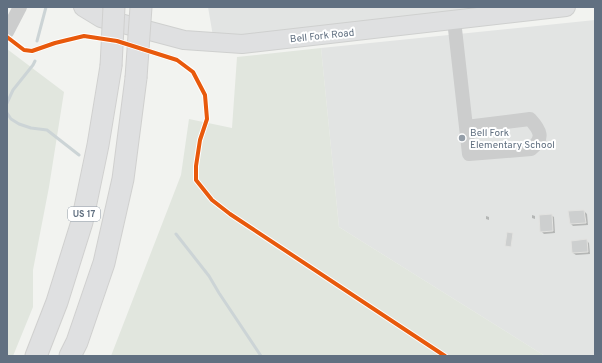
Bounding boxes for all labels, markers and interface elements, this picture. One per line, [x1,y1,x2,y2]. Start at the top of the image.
street label: Bell Fork Road [289,27,355,46]
place label: Bell Fork Elementary School [470,127,555,152]
marker: Bell Fork Elementary School [457,133,467,143]
road number: US 17 [68,207,100,221]

